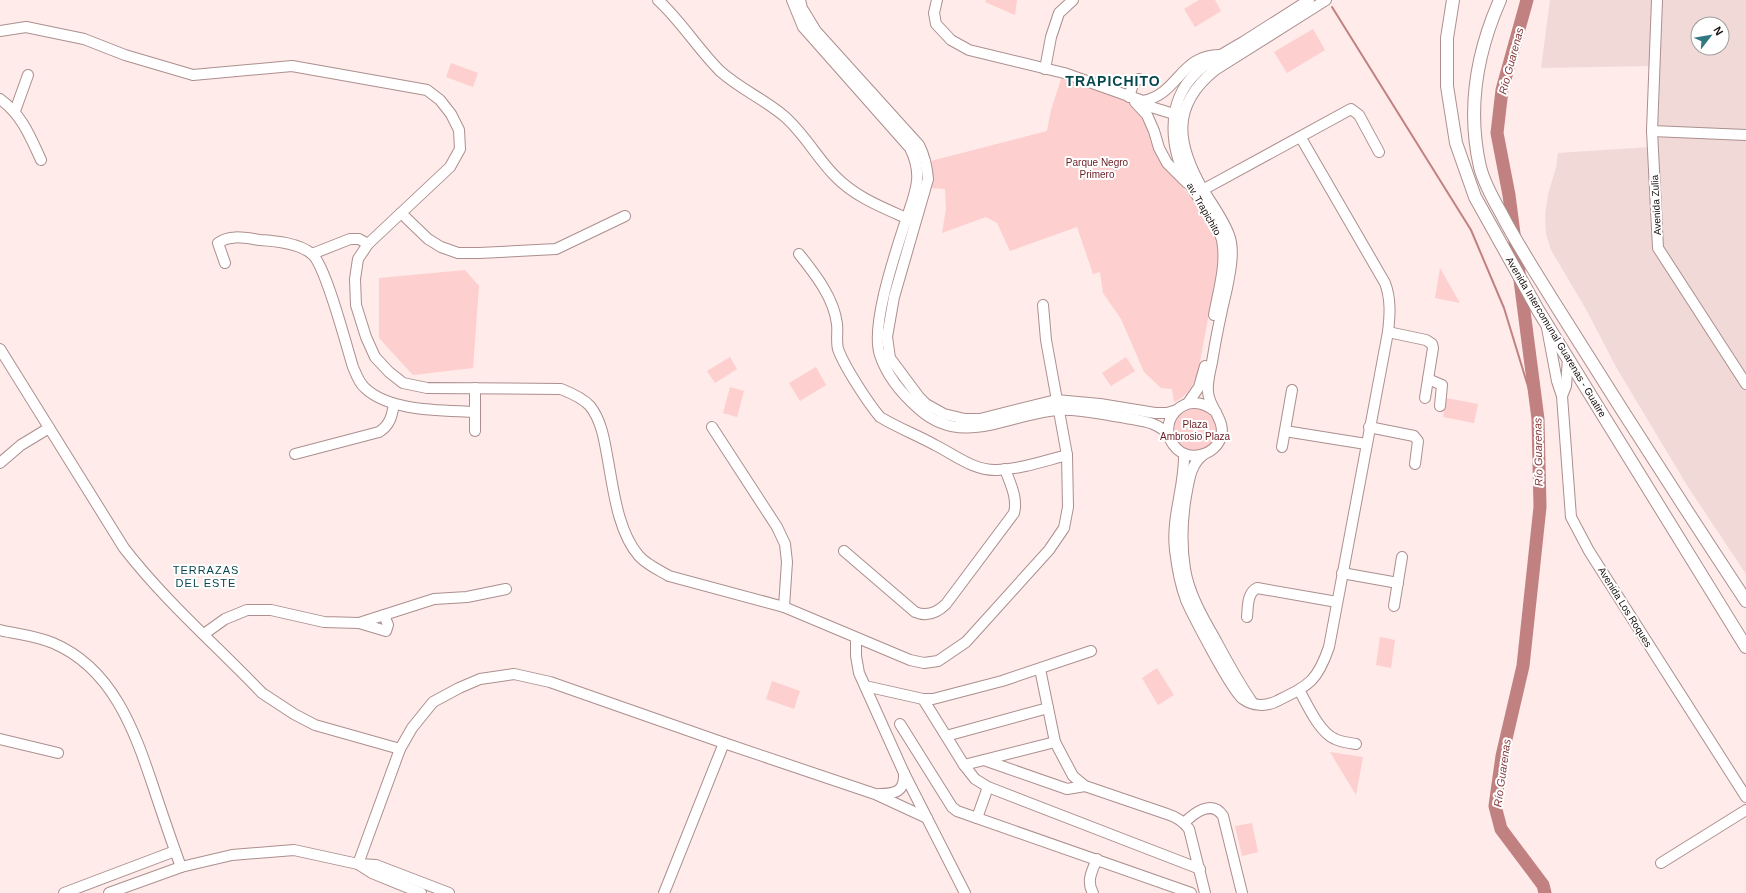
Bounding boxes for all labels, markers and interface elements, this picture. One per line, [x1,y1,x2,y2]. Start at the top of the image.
north arrow [1690,16,1730,56]
text: N [1711,24,1726,37]
water label: Río Guarenas [1496,26,1526,96]
district label: TRAPICHITO [1065,73,1161,89]
park label: Parque Negro Primero [1066,157,1129,180]
street label: Avenida Zulia [1649,174,1663,235]
street label: av. Trapichito [1185,181,1224,238]
street label: Avenida Intercomunal Guarenas - Guatire [1504,255,1609,419]
water label: Río Guarenas [1531,417,1545,486]
park label: Plaza Ambrosio Plaza [1160,419,1230,442]
district label: TERRAZAS DEL ESTE [173,564,239,589]
street label: Avenida Los Roques [1596,565,1654,649]
water label: Río Guarenas [1491,738,1513,808]

